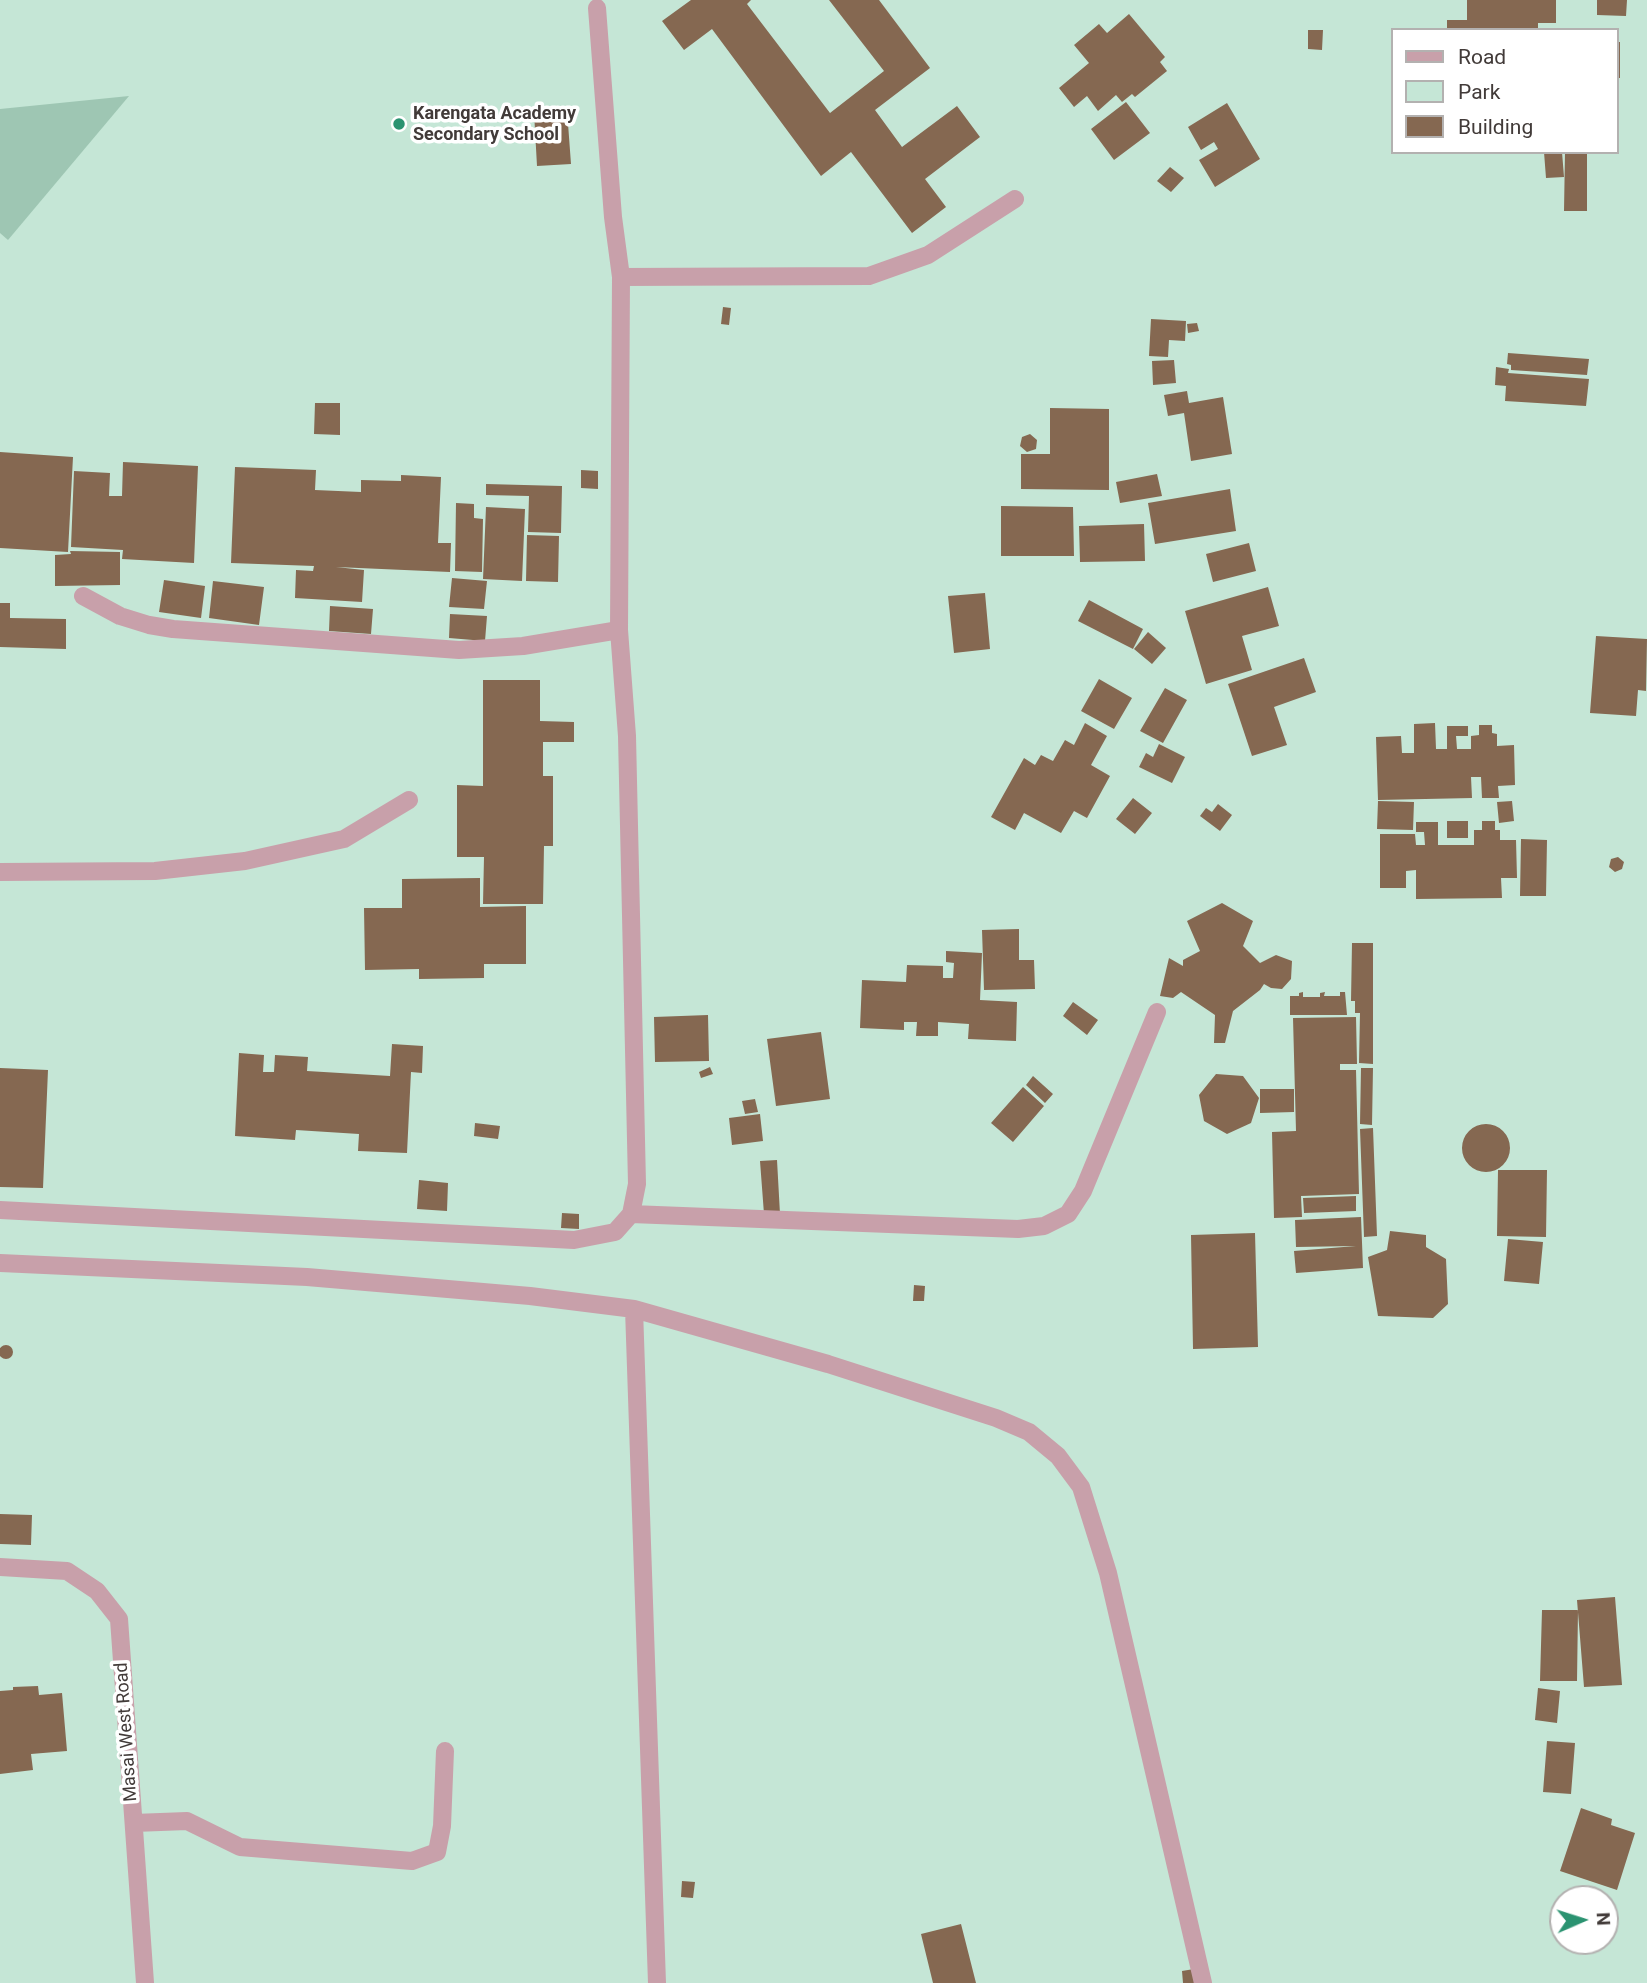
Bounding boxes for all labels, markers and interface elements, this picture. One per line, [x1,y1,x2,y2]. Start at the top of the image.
legend [1392,28,1619,154]
text: Road [1458,45,1506,69]
text: Park [1458,80,1500,104]
place label: Karengata Academy Secondary School [413,103,576,146]
text: Building [1458,115,1533,139]
marker: Karengata Academy Secondary School [391,116,407,132]
street label: Masai West Road [111,1662,143,1802]
north arrow [1549,1885,1619,1955]
text: N [1592,1912,1615,1926]

